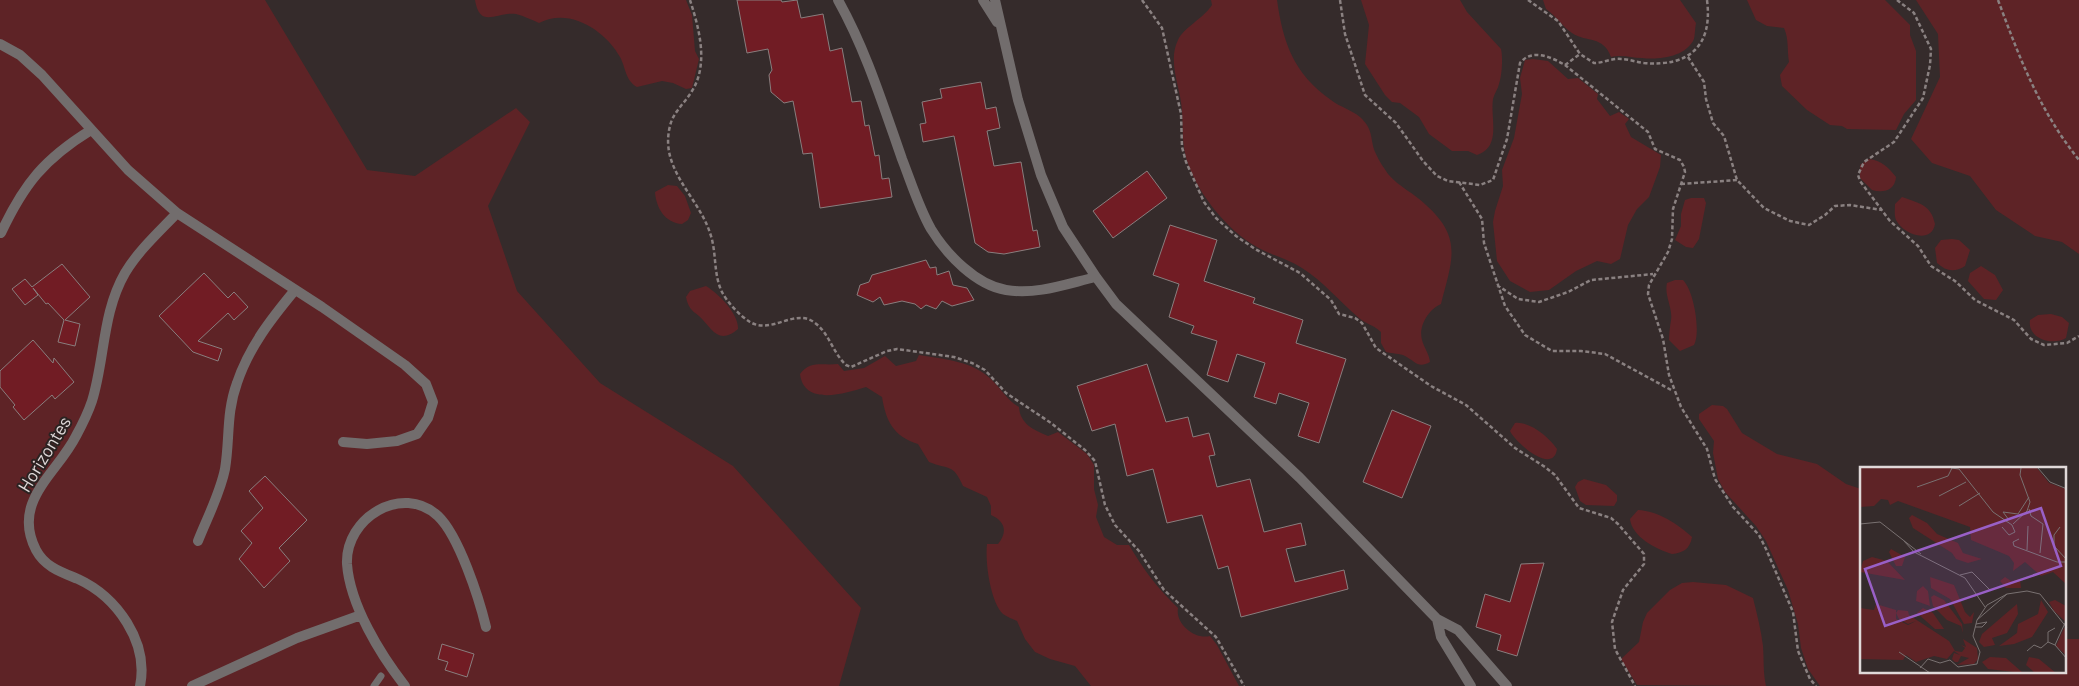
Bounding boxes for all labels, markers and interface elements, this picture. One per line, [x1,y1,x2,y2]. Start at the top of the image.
street label: Horizontes [13,412,75,496]
inset map [1860,467,2066,674]

